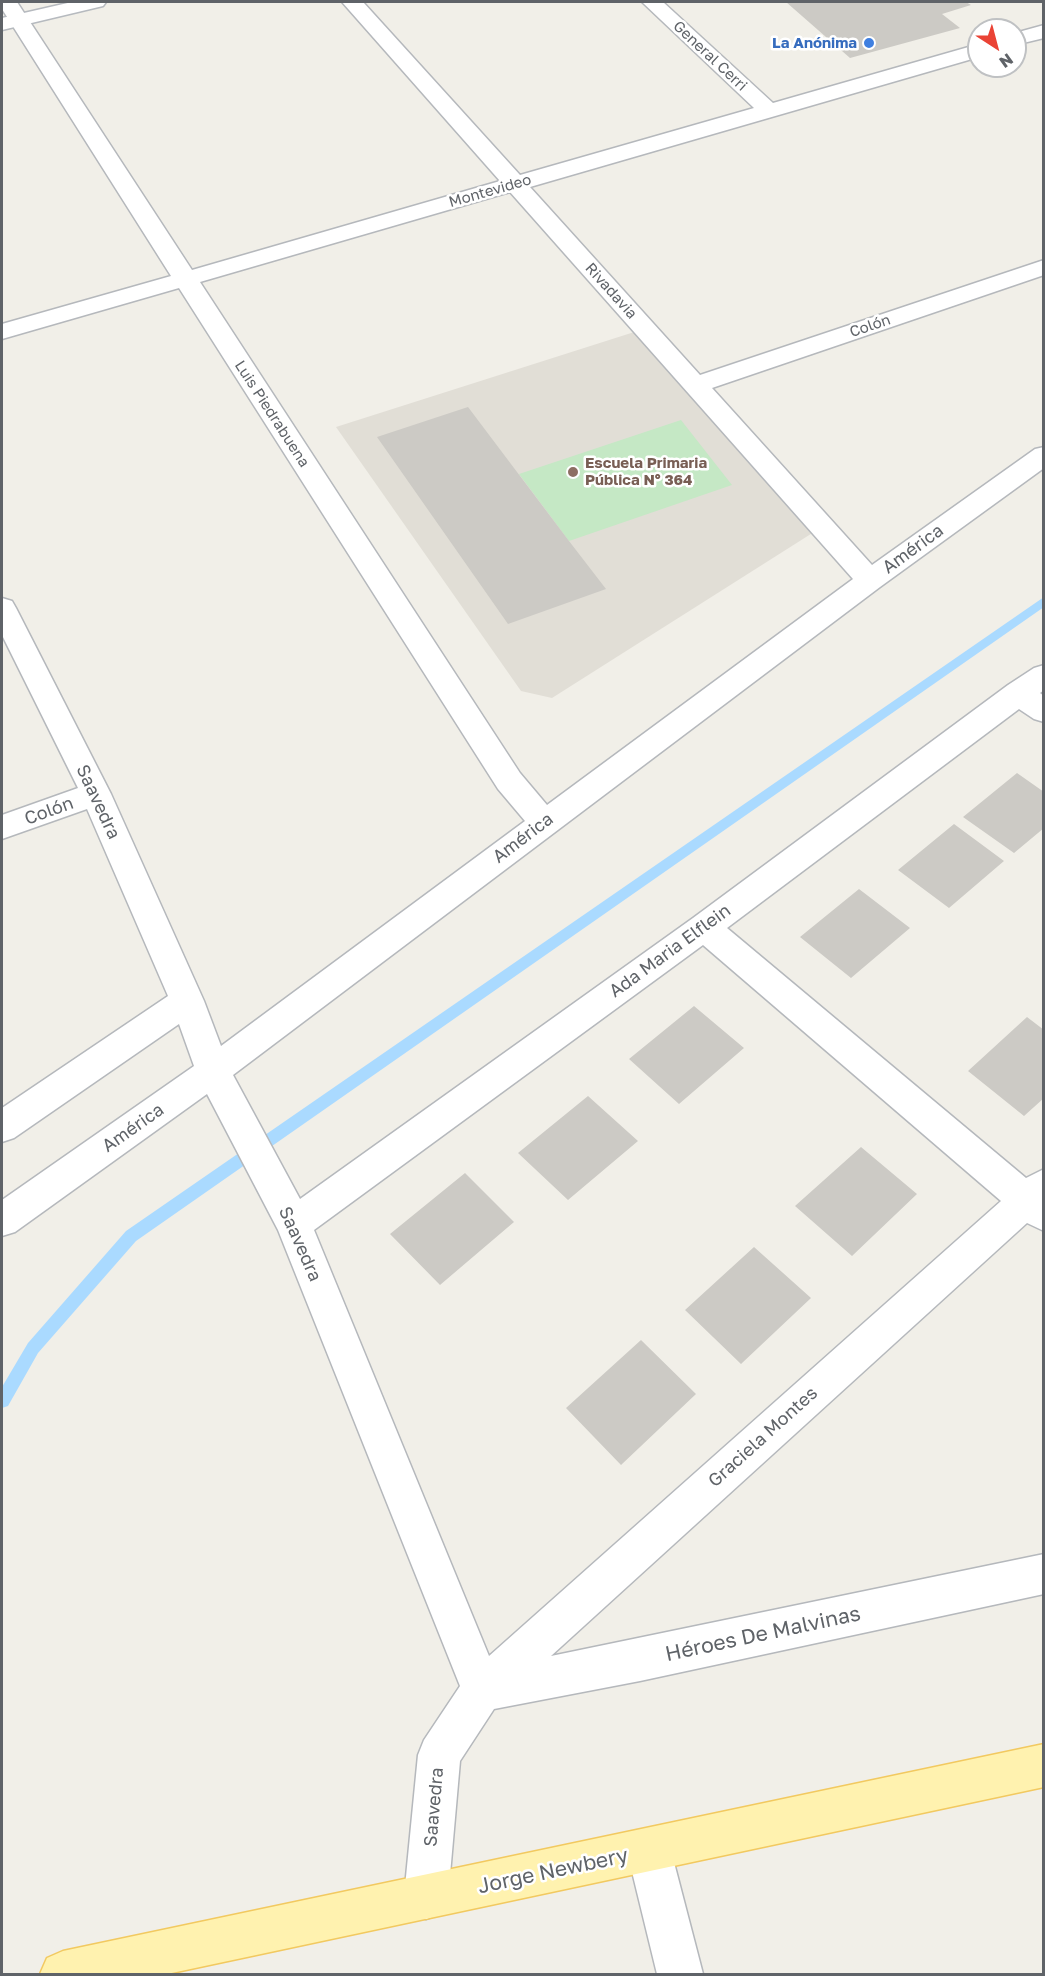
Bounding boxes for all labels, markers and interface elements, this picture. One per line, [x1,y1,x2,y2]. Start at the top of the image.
street label: General Cerri [669,17,751,95]
north arrow [967,18,1027,78]
place label: La Anónima [772,34,857,52]
marker: La Anónima [862,36,876,50]
text: N [996,49,1017,73]
street label: Montevideo [447,171,533,211]
street label: Rivadavia [581,259,641,323]
street label: Colón [847,311,893,341]
street label: Luis Piedrabuena [231,357,313,471]
place label: Escuela Primaria Pública N° 364 [585,454,707,489]
marker: Escuela Primaria Pública N° 364 [566,465,580,479]
street label: América [878,520,948,578]
street label: Saavedra [71,761,125,843]
street label: Colón [22,792,76,830]
street label: América [488,808,558,868]
street label: Ada Maria Elflein [605,900,735,1002]
street label: América [98,1099,168,1157]
street label: Saavedra [274,1203,326,1285]
street label: Graciela Montes [704,1382,822,1492]
street label: Héroes De Malvinas [663,1601,863,1667]
street label: Saavedra [420,1766,448,1848]
street label: Jorge Newbery [475,1843,631,1899]

